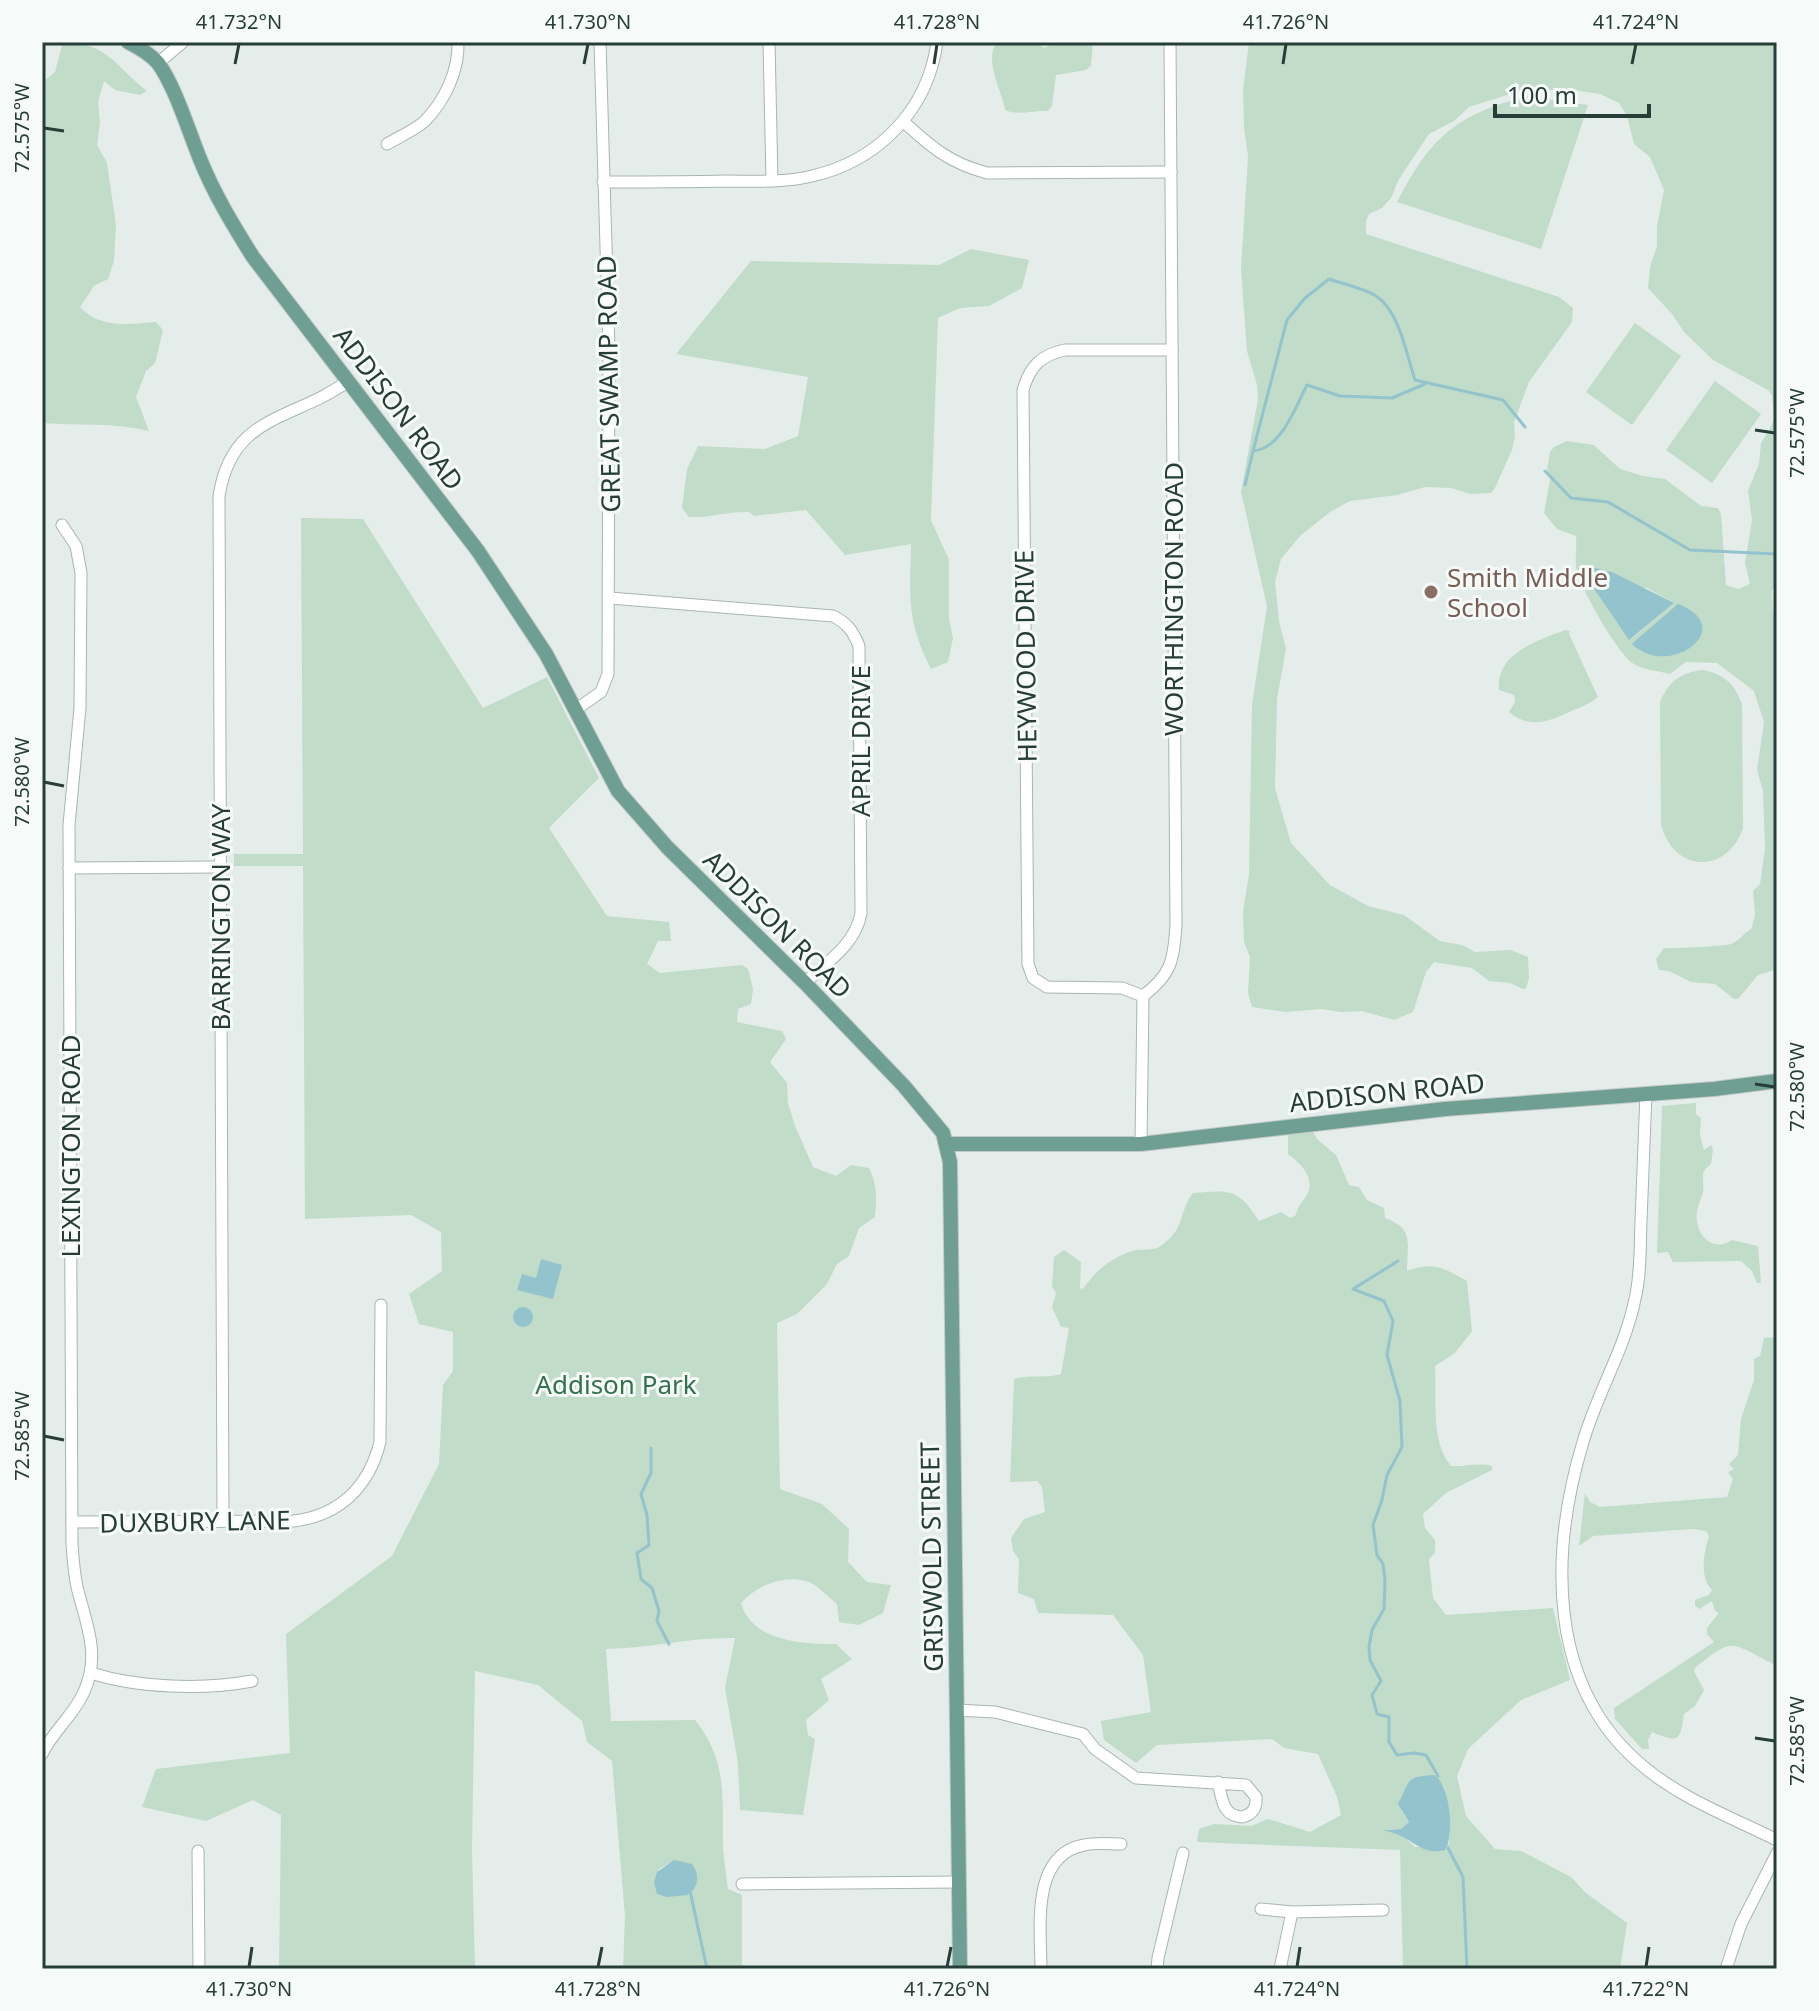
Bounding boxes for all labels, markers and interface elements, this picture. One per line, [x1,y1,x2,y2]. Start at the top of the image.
text: 41.732°N [196,8,282,35]
text: 41.730°N [545,8,631,35]
text: 41.728°N [894,8,980,35]
text: 41.726°N [1243,8,1329,35]
text: 41.724°N [1593,8,1679,35]
scale bar [1495,68,1649,118]
text: 100 m [1507,78,1577,111]
text: 72.575°W [8,83,35,173]
street label: GREAT SWAMP ROAD [588,255,628,513]
street label: ADDISON ROAD [326,319,472,497]
text: 72.575°W [1783,388,1810,478]
street label: WORTHINGTON ROAD [1155,462,1191,736]
street label: HEYWOOD DRIVE [1005,549,1045,763]
place label: Smith Middle School [1447,559,1608,625]
marker: Smith Middle School [1422,583,1440,601]
street label: APRIL DRIVE [842,665,878,817]
text: 72.580°W [8,737,35,827]
street label: BARRINGTON WAY [202,803,238,1031]
street label: ADDISON ROAD [696,842,860,1006]
street label: LEXINGTON ROAD [52,1034,88,1258]
text: 72.580°W [1783,1042,1810,1132]
street label: ADDISON ROAD [1288,1064,1486,1120]
park label: Addison Park [535,1366,697,1402]
text: 72.585°W [8,1391,35,1481]
street label: GRISWOLD STREET [911,1441,951,1672]
street label: DUXBURY LANE [99,1501,291,1541]
text: 72.585°W [1783,1696,1810,1786]
text: 41.730°N [206,1975,292,2002]
text: 41.728°N [555,1975,641,2002]
text: 41.726°N [904,1975,990,2002]
text: 41.724°N [1254,1975,1340,2002]
text: 41.722°N [1603,1975,1689,2002]

